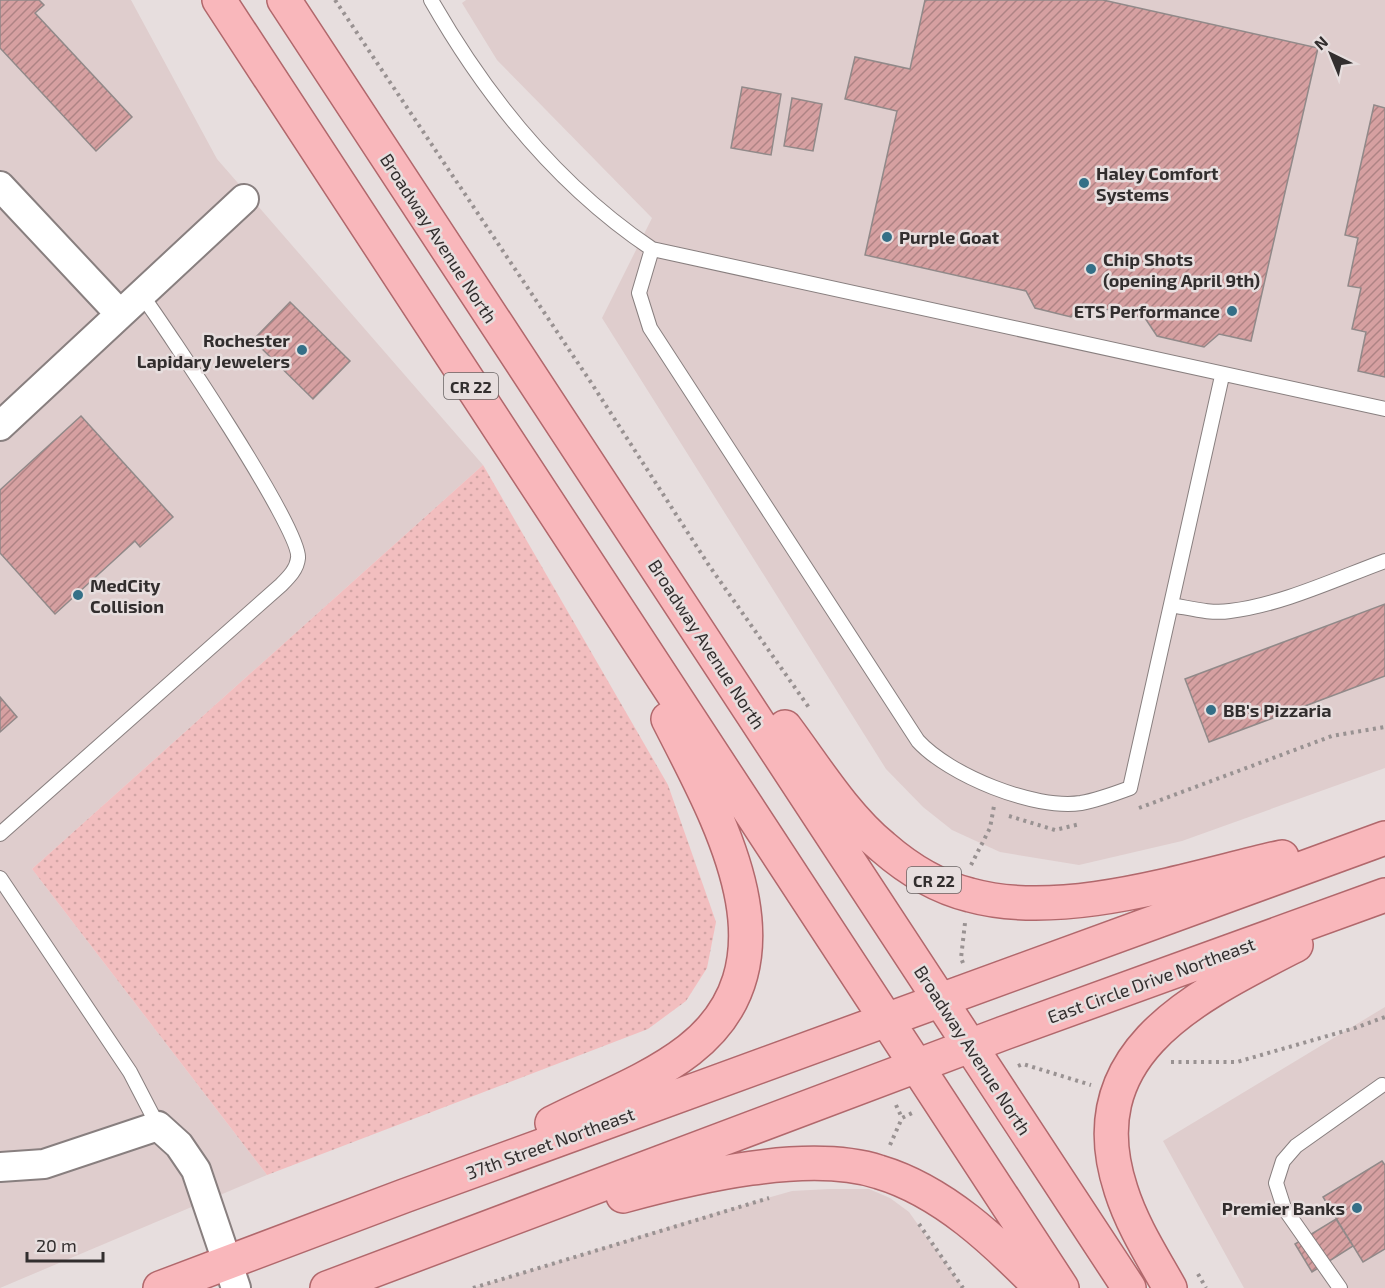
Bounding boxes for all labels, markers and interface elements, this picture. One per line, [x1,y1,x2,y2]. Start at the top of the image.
north arrow [1301,24,1361,84]
text: N [1310,32,1331,54]
street label: Broadway Avenue North [376,149,502,327]
place label: Haley Comfort Systems [1096,162,1219,205]
marker: Haley Comfort Systems [1077,176,1091,190]
place label: Purple Goat [899,226,1000,248]
marker: Purple Goat [880,230,894,244]
place label: Chip Shots (opening April 9th) [1103,248,1260,291]
marker: Chip Shots (opening April 9th) [1084,262,1098,276]
place label: ETS Performance [1074,300,1220,322]
marker: ETS Performance [1225,304,1239,318]
place label: Rochester Lapidary Jewelers [137,329,290,372]
marker: Rochester Lapidary Jewelers [295,343,309,357]
road number: CR 22 [444,373,498,399]
street label: Broadway Avenue North [644,555,770,733]
place label: MedCity Collision [90,574,164,617]
marker: MedCity Collision [71,588,85,602]
place label: BB's Pizzaria [1223,699,1332,721]
marker: BB's Pizzaria [1204,703,1218,717]
road number: CR 22 [907,867,961,893]
street label: East Circle Drive Northeast [1044,932,1258,1028]
street label: Broadway Avenue North [910,961,1036,1139]
street label: 37th Street Northeast [463,1102,637,1184]
place label: Premier Banks [1222,1197,1345,1219]
marker: Premier Banks [1350,1201,1364,1215]
scale bar [27,1225,104,1263]
text: 20 m [36,1234,77,1256]

